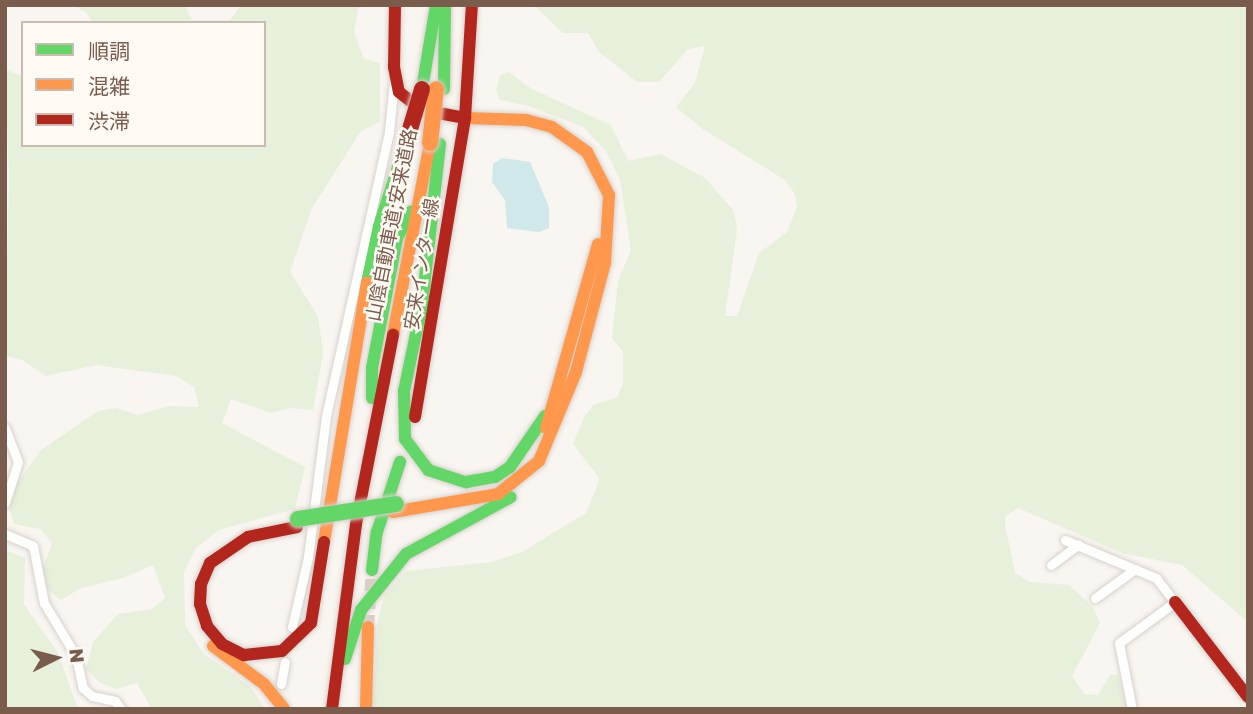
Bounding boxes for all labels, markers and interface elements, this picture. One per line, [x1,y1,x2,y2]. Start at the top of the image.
legend [21,21,266,147]
text: 順調 [88,38,130,64]
text: 混雑 [88,73,130,99]
text: 渋滞 [88,108,130,134]
street label: 山陰自動車道;安来道路 [361,127,421,323]
street label: 安来インター線 [399,197,443,331]
north arrow [21,623,91,693]
text: N [65,647,90,664]

